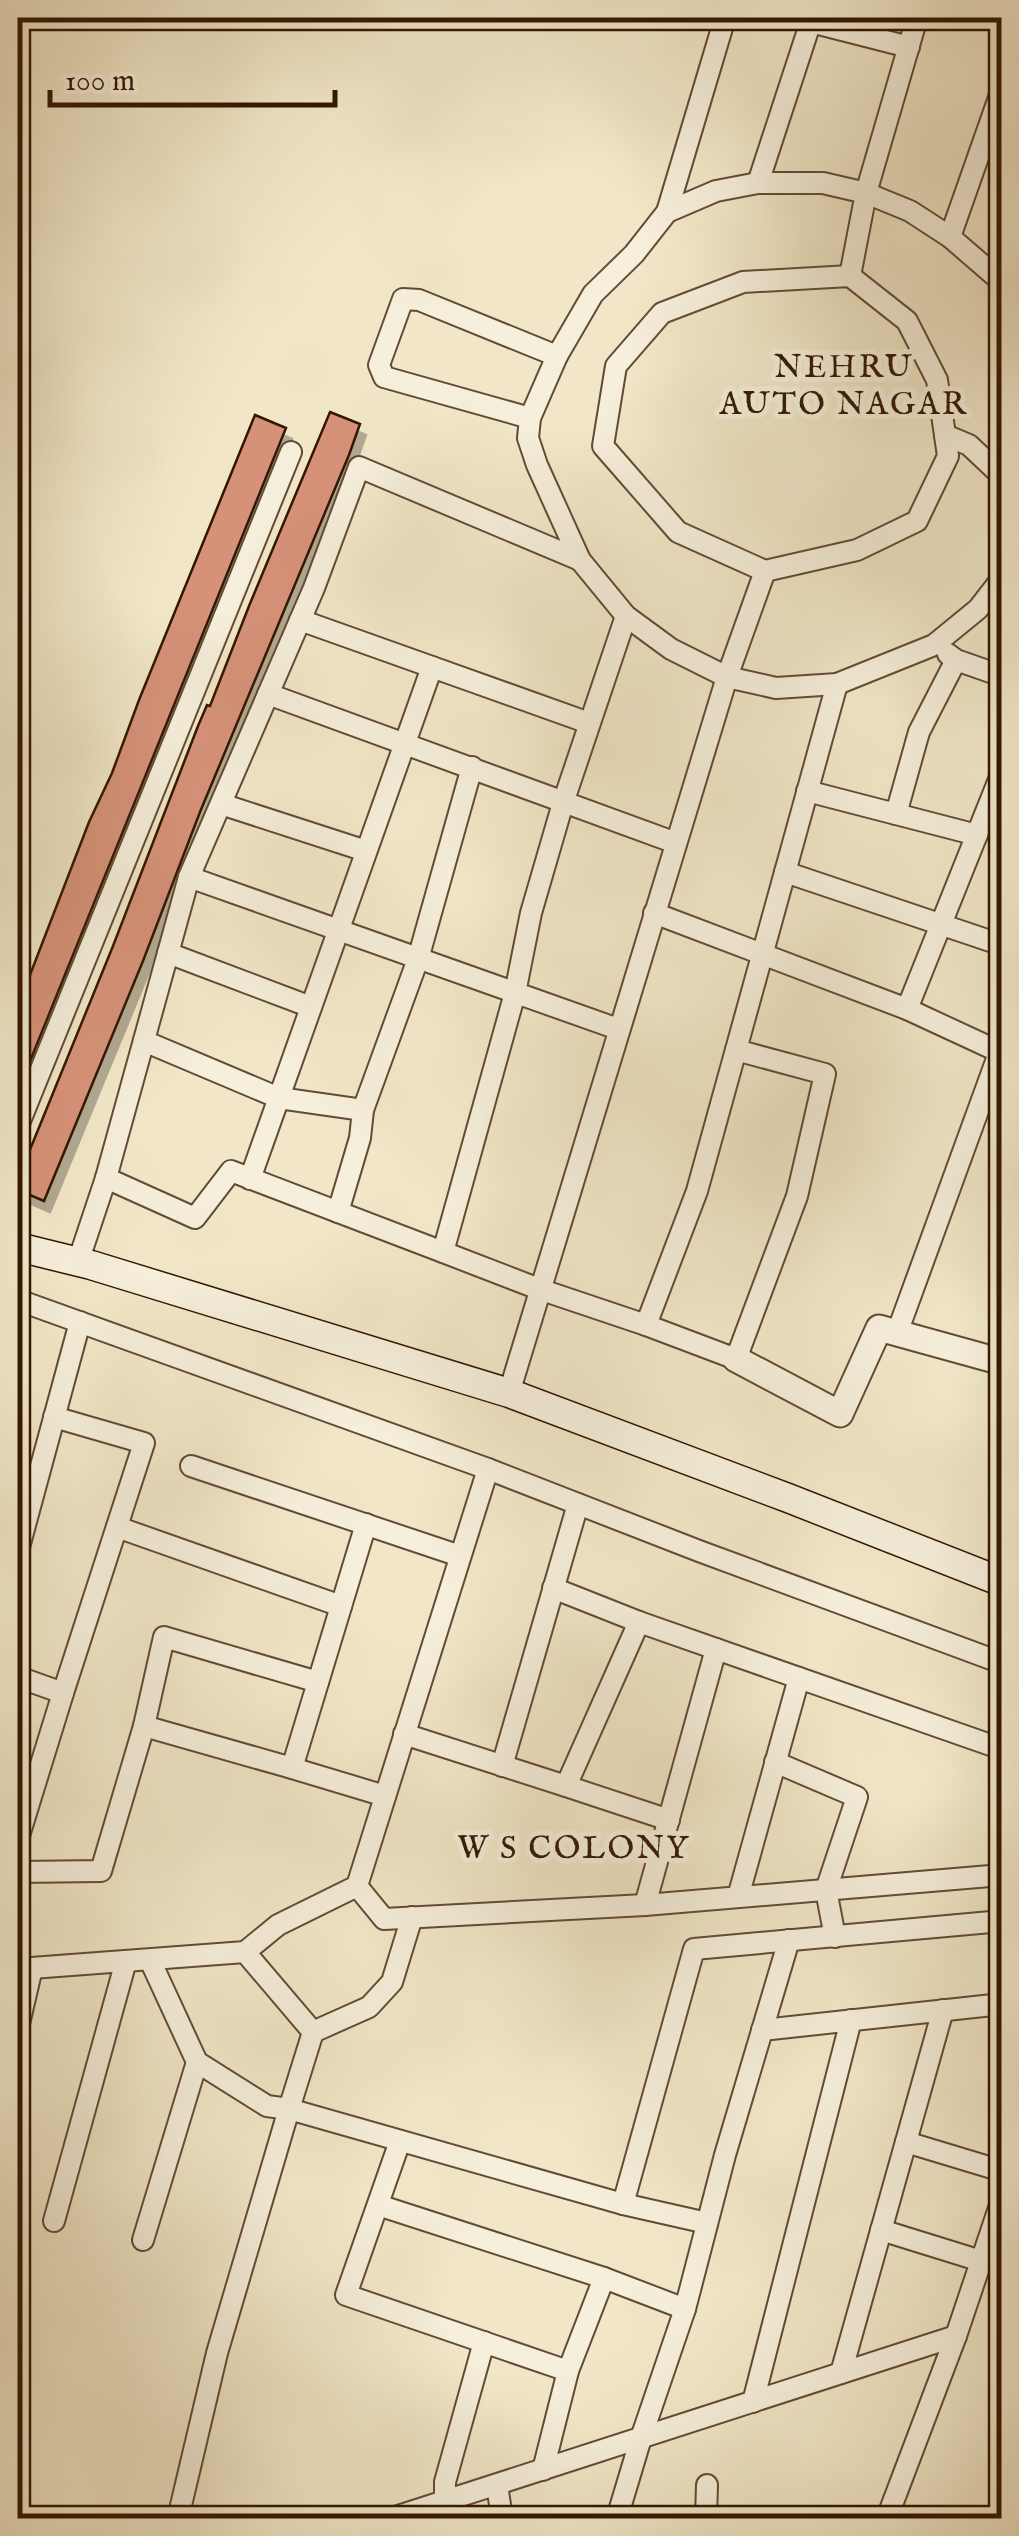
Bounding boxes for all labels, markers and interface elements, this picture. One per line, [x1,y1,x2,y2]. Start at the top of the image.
scale bar [50,45,335,107]
text: 100 m [65,63,135,101]
district label: NEHRU AUTO NAGAR [719,348,968,426]
district label: W S COLONY [457,1829,691,1870]

